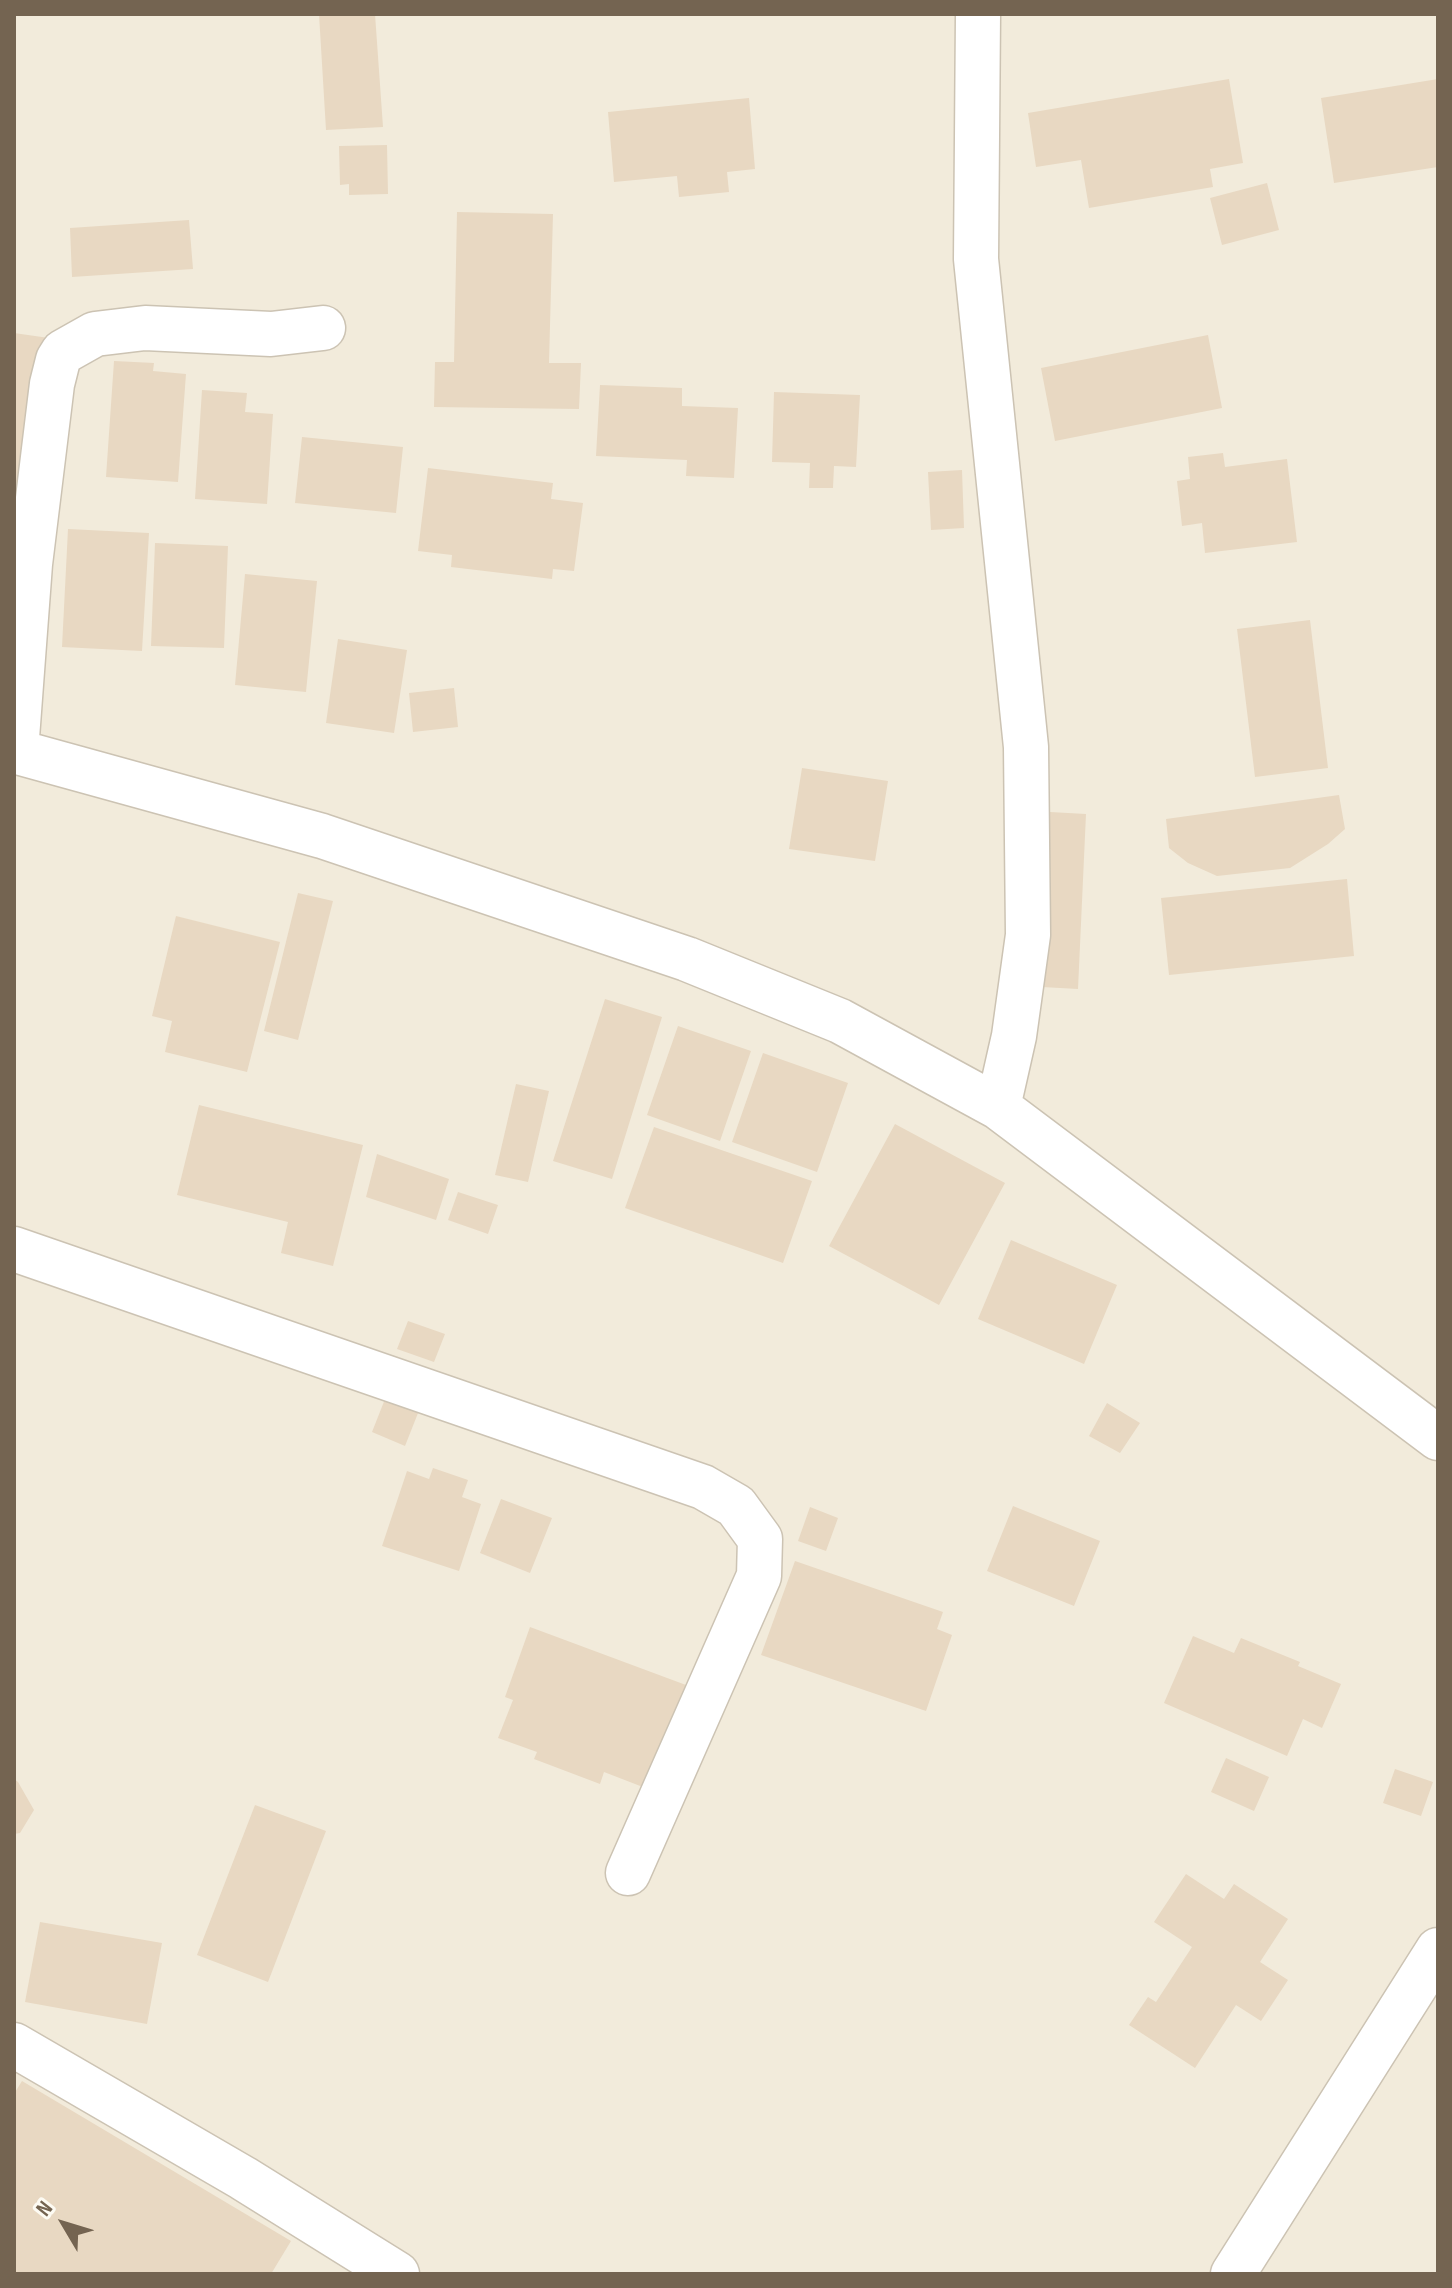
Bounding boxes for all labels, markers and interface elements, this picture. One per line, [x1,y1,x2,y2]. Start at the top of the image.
north arrow [24,2184,104,2264]
text: N [30,2196,59,2222]

